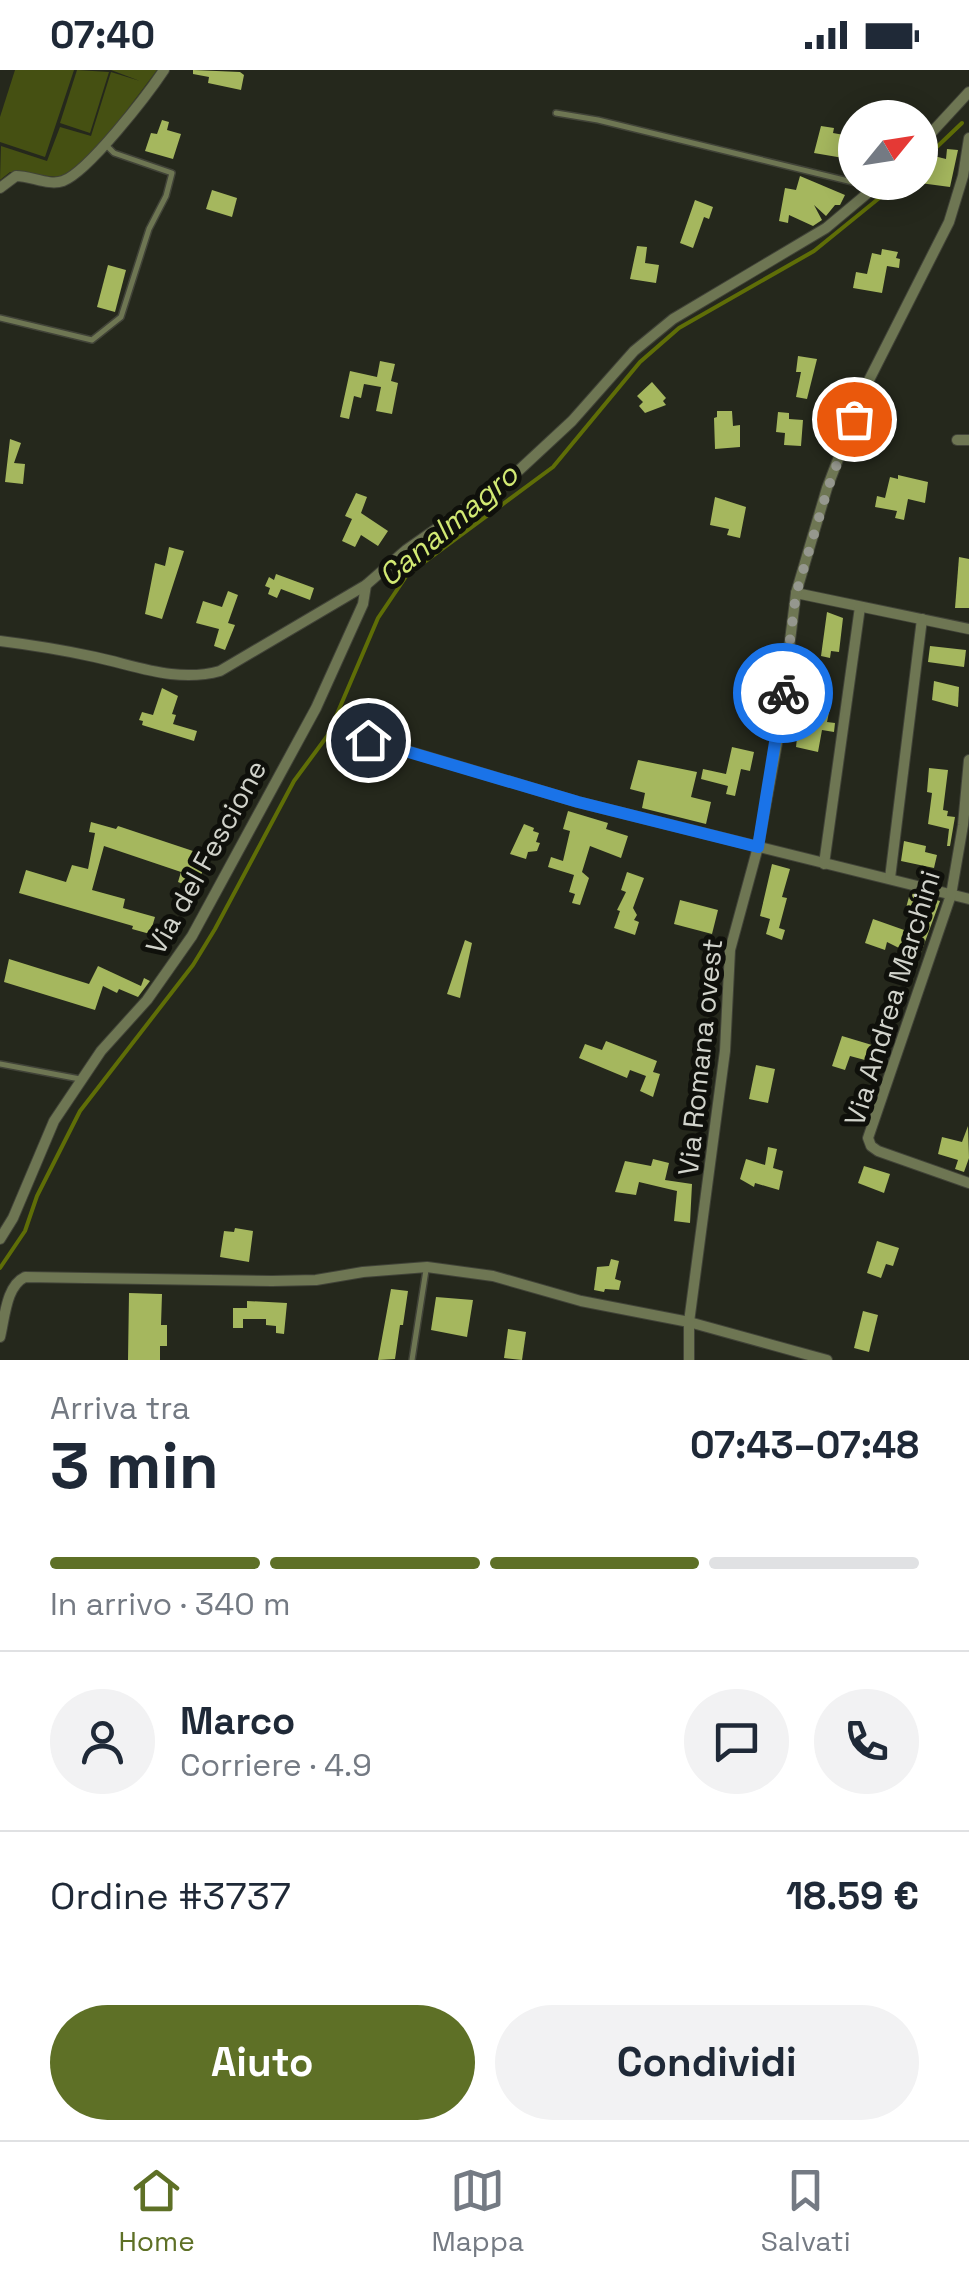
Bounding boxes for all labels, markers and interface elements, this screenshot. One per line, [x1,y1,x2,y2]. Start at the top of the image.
text: 07:40 [50,11,155,59]
north arrow [838,100,938,200]
map controls [838,100,938,200]
pin [812,377,897,462]
icon: bag [827,392,882,447]
water label: Canalmagro [370,454,527,595]
courier [733,643,833,743]
icon: bike [756,666,811,721]
pin [326,698,411,783]
icon: home [341,713,396,768]
street label: Via del Fescione [138,753,274,961]
street label: Via Andrea Marchini [836,866,948,1130]
street label: Via Romana ovest [670,937,730,1177]
text: Arriva tra [50,1388,190,1428]
text: 07:43–07:48 [690,1421,919,1469]
text: 3 min [50,1424,219,1507]
text: In arrivo · 340 m [50,1584,290,1624]
button: person [50,1689,155,1794]
button: chat [684,1689,789,1794]
button: phone [814,1689,919,1794]
text: Marco [180,1697,295,1745]
text: Corriere · 4.9 [180,1745,372,1785]
text: Ordine #3737 [50,1872,291,1920]
text: 18.59 € [786,1872,919,1920]
button: Aiuto [50,2005,475,2120]
button: Condividi [495,2005,919,2120]
tab: Home [118,2163,195,2259]
tab: Mappa [432,2163,524,2259]
tab: Salvati [761,2163,851,2259]

